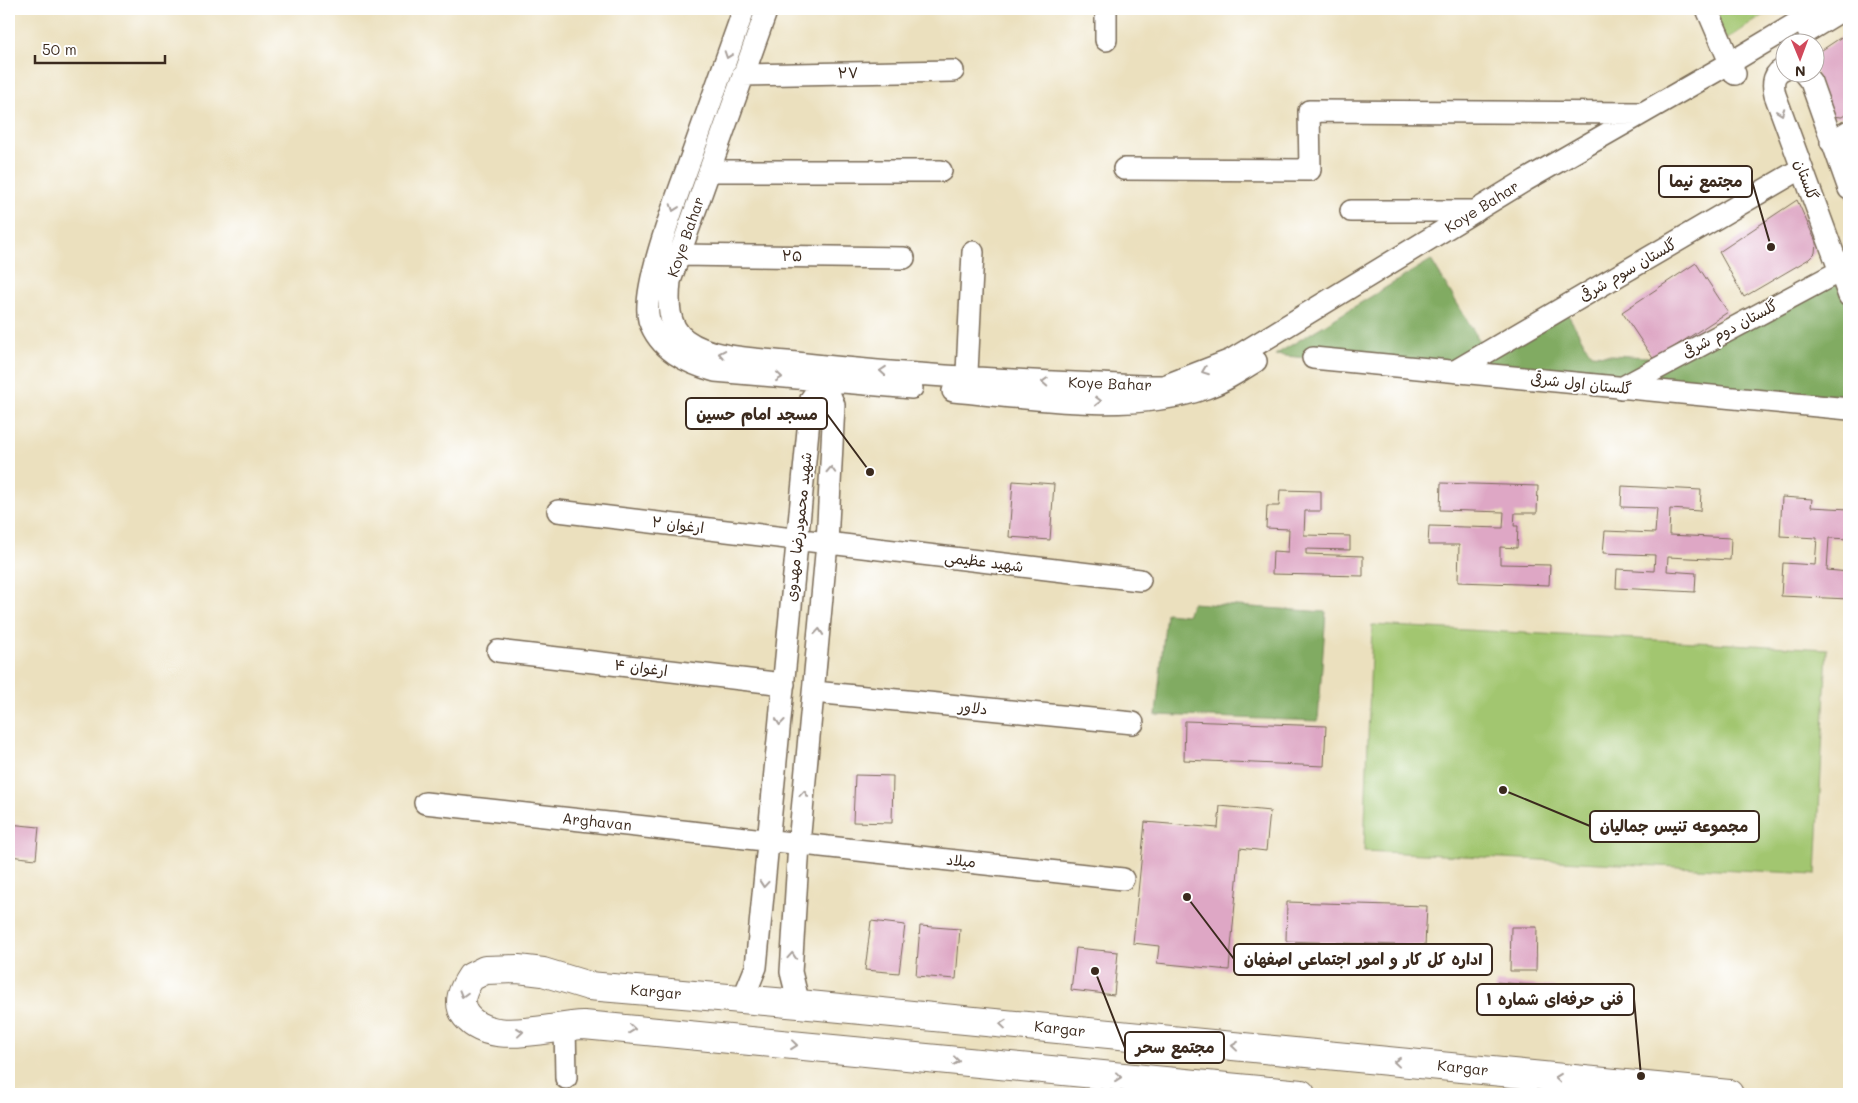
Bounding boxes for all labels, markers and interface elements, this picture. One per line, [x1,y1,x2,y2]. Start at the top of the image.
scale bar [35,32,165,64]
north arrow [1776,32,1826,82]
text: 50 m [42,39,77,59]
one-way arrow [723,50,733,58]
street label: ۲۷ [837,62,859,82]
text: N [1795,62,1806,81]
one-way arrow [1775,107,1785,116]
street label: گلستان [1790,157,1824,203]
callout: مجتمع نیما [1659,166,1752,197]
text: مجتمع نیما [1669,170,1743,193]
street label: Koye Bahar [1441,175,1522,237]
street label: Koye Bahar [662,194,708,280]
one-way arrow [670,203,680,212]
street label: گلستان سوم شرقی [1575,233,1681,308]
street label: ۲۵ [782,245,802,265]
street label: گلستان دوم شرقی [1678,295,1782,364]
one-way arrow [717,349,726,359]
one-way arrow [1201,365,1210,375]
one-way arrow [879,366,887,377]
street label: گلستان اول شرقی [1529,368,1633,398]
one-way arrow [775,371,783,382]
street label: Koye Bahar [1068,372,1152,394]
one-way arrow [1041,376,1049,387]
one-way arrow [1094,396,1102,406]
callout: مسجد امام حسین [686,398,827,429]
text: مسجد امام حسین [696,403,818,427]
street label: شهید محمودرضا مهدوی [780,451,816,603]
one-way arrow [826,466,837,474]
street label: ارغوان ۲ [651,511,705,537]
street label: شهید عظیمی [943,546,1025,577]
one-way arrow [813,628,824,636]
street label: ارغوان ۴ [613,654,669,680]
street label: دلاور [957,695,989,718]
one-way arrow [775,718,786,726]
one-way arrow [798,790,809,798]
street label: Arghavan [561,807,633,835]
callout: مجموعه تنیس جمالیان [1590,811,1759,842]
text: مجموعه تنیس جمالیان [1600,815,1748,837]
street label: میلاد [945,848,977,872]
one-way arrow [759,880,770,888]
callout: اداره کل کار و امور اجتماعی اصفهان [1234,944,1492,975]
text: اداره کل کار و امور اجتماعی اصفهان [1244,948,1482,970]
one-way arrow [786,952,797,960]
street label: Kargar [630,979,683,1003]
callout: فنی حرفه‌ای شماره ۱ [1477,984,1634,1015]
text: فنی حرفه‌ای شماره ۱ [1487,988,1623,1010]
one-way arrow [459,989,469,998]
street label: Kargar [1033,1015,1087,1041]
one-way arrow [999,1018,1007,1029]
one-way arrow [629,1024,637,1035]
one-way arrow [516,1027,524,1038]
callout: مجتمع سحر [1125,1032,1224,1063]
text: مجتمع سحر [1134,1036,1214,1059]
one-way arrow [790,1039,798,1050]
one-way arrow [1230,1041,1238,1052]
street label: Kargar [1436,1054,1490,1080]
one-way arrow [952,1055,960,1066]
one-way arrow [1392,1057,1400,1068]
one-way arrow [1114,1071,1122,1082]
one-way arrow [1554,1073,1562,1084]

